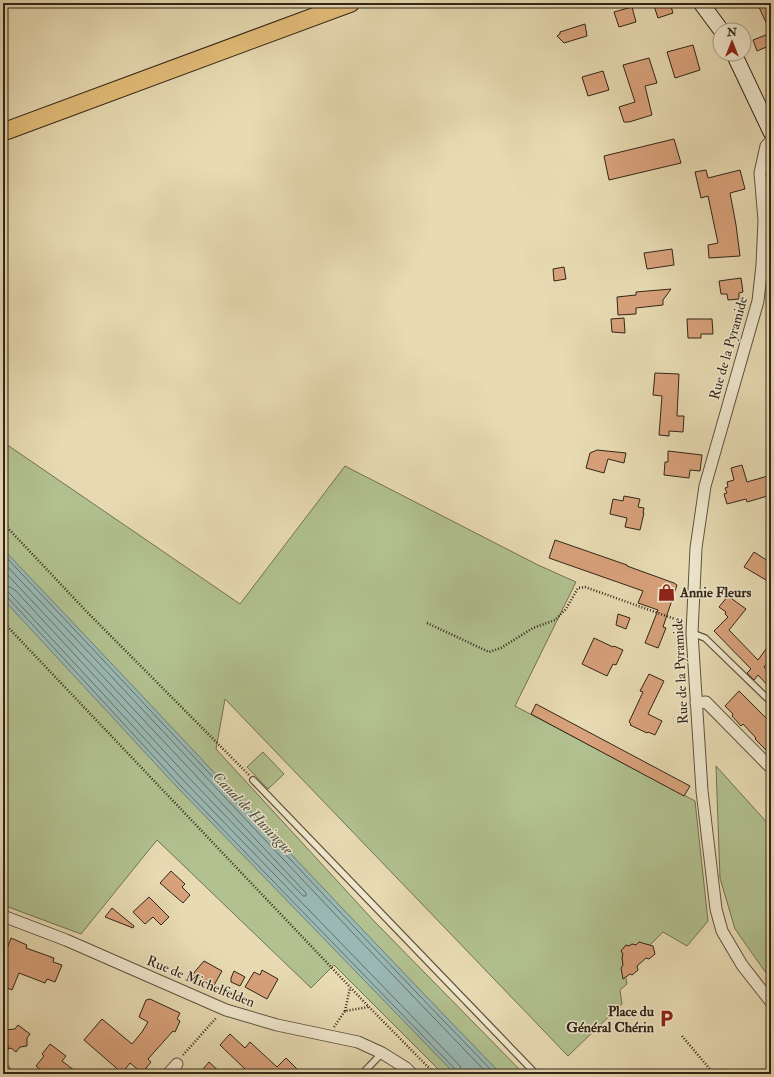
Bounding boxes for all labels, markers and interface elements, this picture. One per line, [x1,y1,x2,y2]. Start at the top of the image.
north arrow [712,22,752,62]
text: N [726,26,738,39]
street label: Rue de la Pyramide [706,294,752,402]
shop icon: Annie Fleurs [657,582,677,602]
place label: Annie Fleurs [679,584,751,601]
street label: Rue de la Pyramide [669,617,693,725]
water label: Canal de Huningue [208,768,298,860]
street label: Rue de Michelfelden [144,952,257,1011]
place label: Place du Général Chérin [566,1003,655,1036]
parking icon: Place du Général Chérin [657,1009,677,1029]

